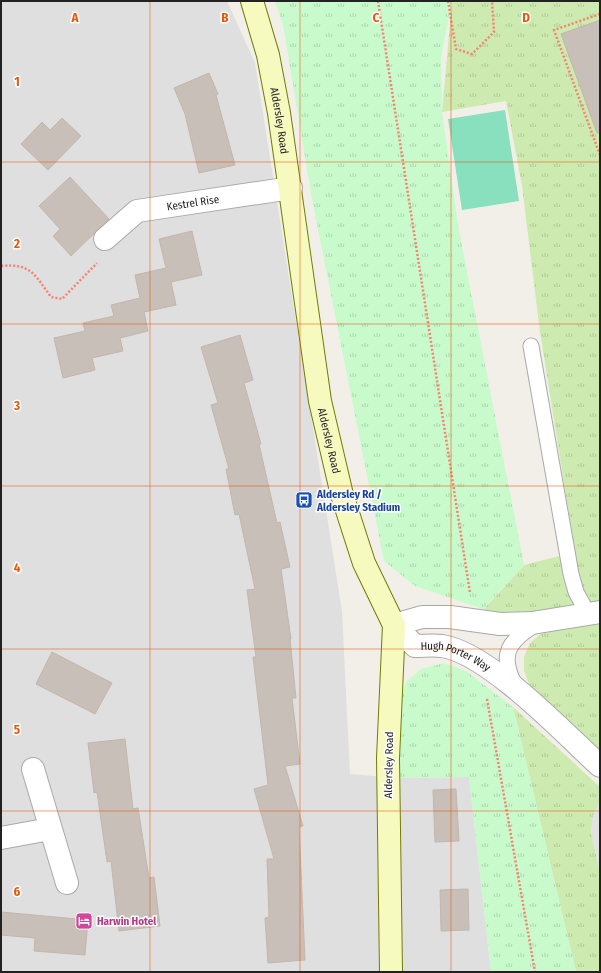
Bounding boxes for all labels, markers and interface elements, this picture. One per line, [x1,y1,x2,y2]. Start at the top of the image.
text: A [70,10,79,25]
text: B [221,10,229,25]
text: C [373,10,380,25]
text: D [522,10,530,25]
text: 1 [14,74,20,89]
street label: Aldersley Road [268,86,291,155]
street label: Kestrel Rise [166,192,220,213]
text: 2 [13,236,20,251]
text: 3 [13,398,20,413]
street label: Aldersley Road [315,407,343,475]
place label: Aldersley Rd / Aldersley Stadium [316,488,400,514]
bus stop icon: Aldersley Rd / Aldersley Stadium [294,490,314,510]
text: 4 [14,560,21,575]
street label: Hugh Porter Way [420,639,493,674]
text: 5 [14,722,20,737]
street label: Aldersley Road [382,731,396,799]
text: 6 [14,884,21,899]
hotel icon: Harwin Hotel [74,911,94,931]
place label: Harwin Hotel [97,915,157,928]

